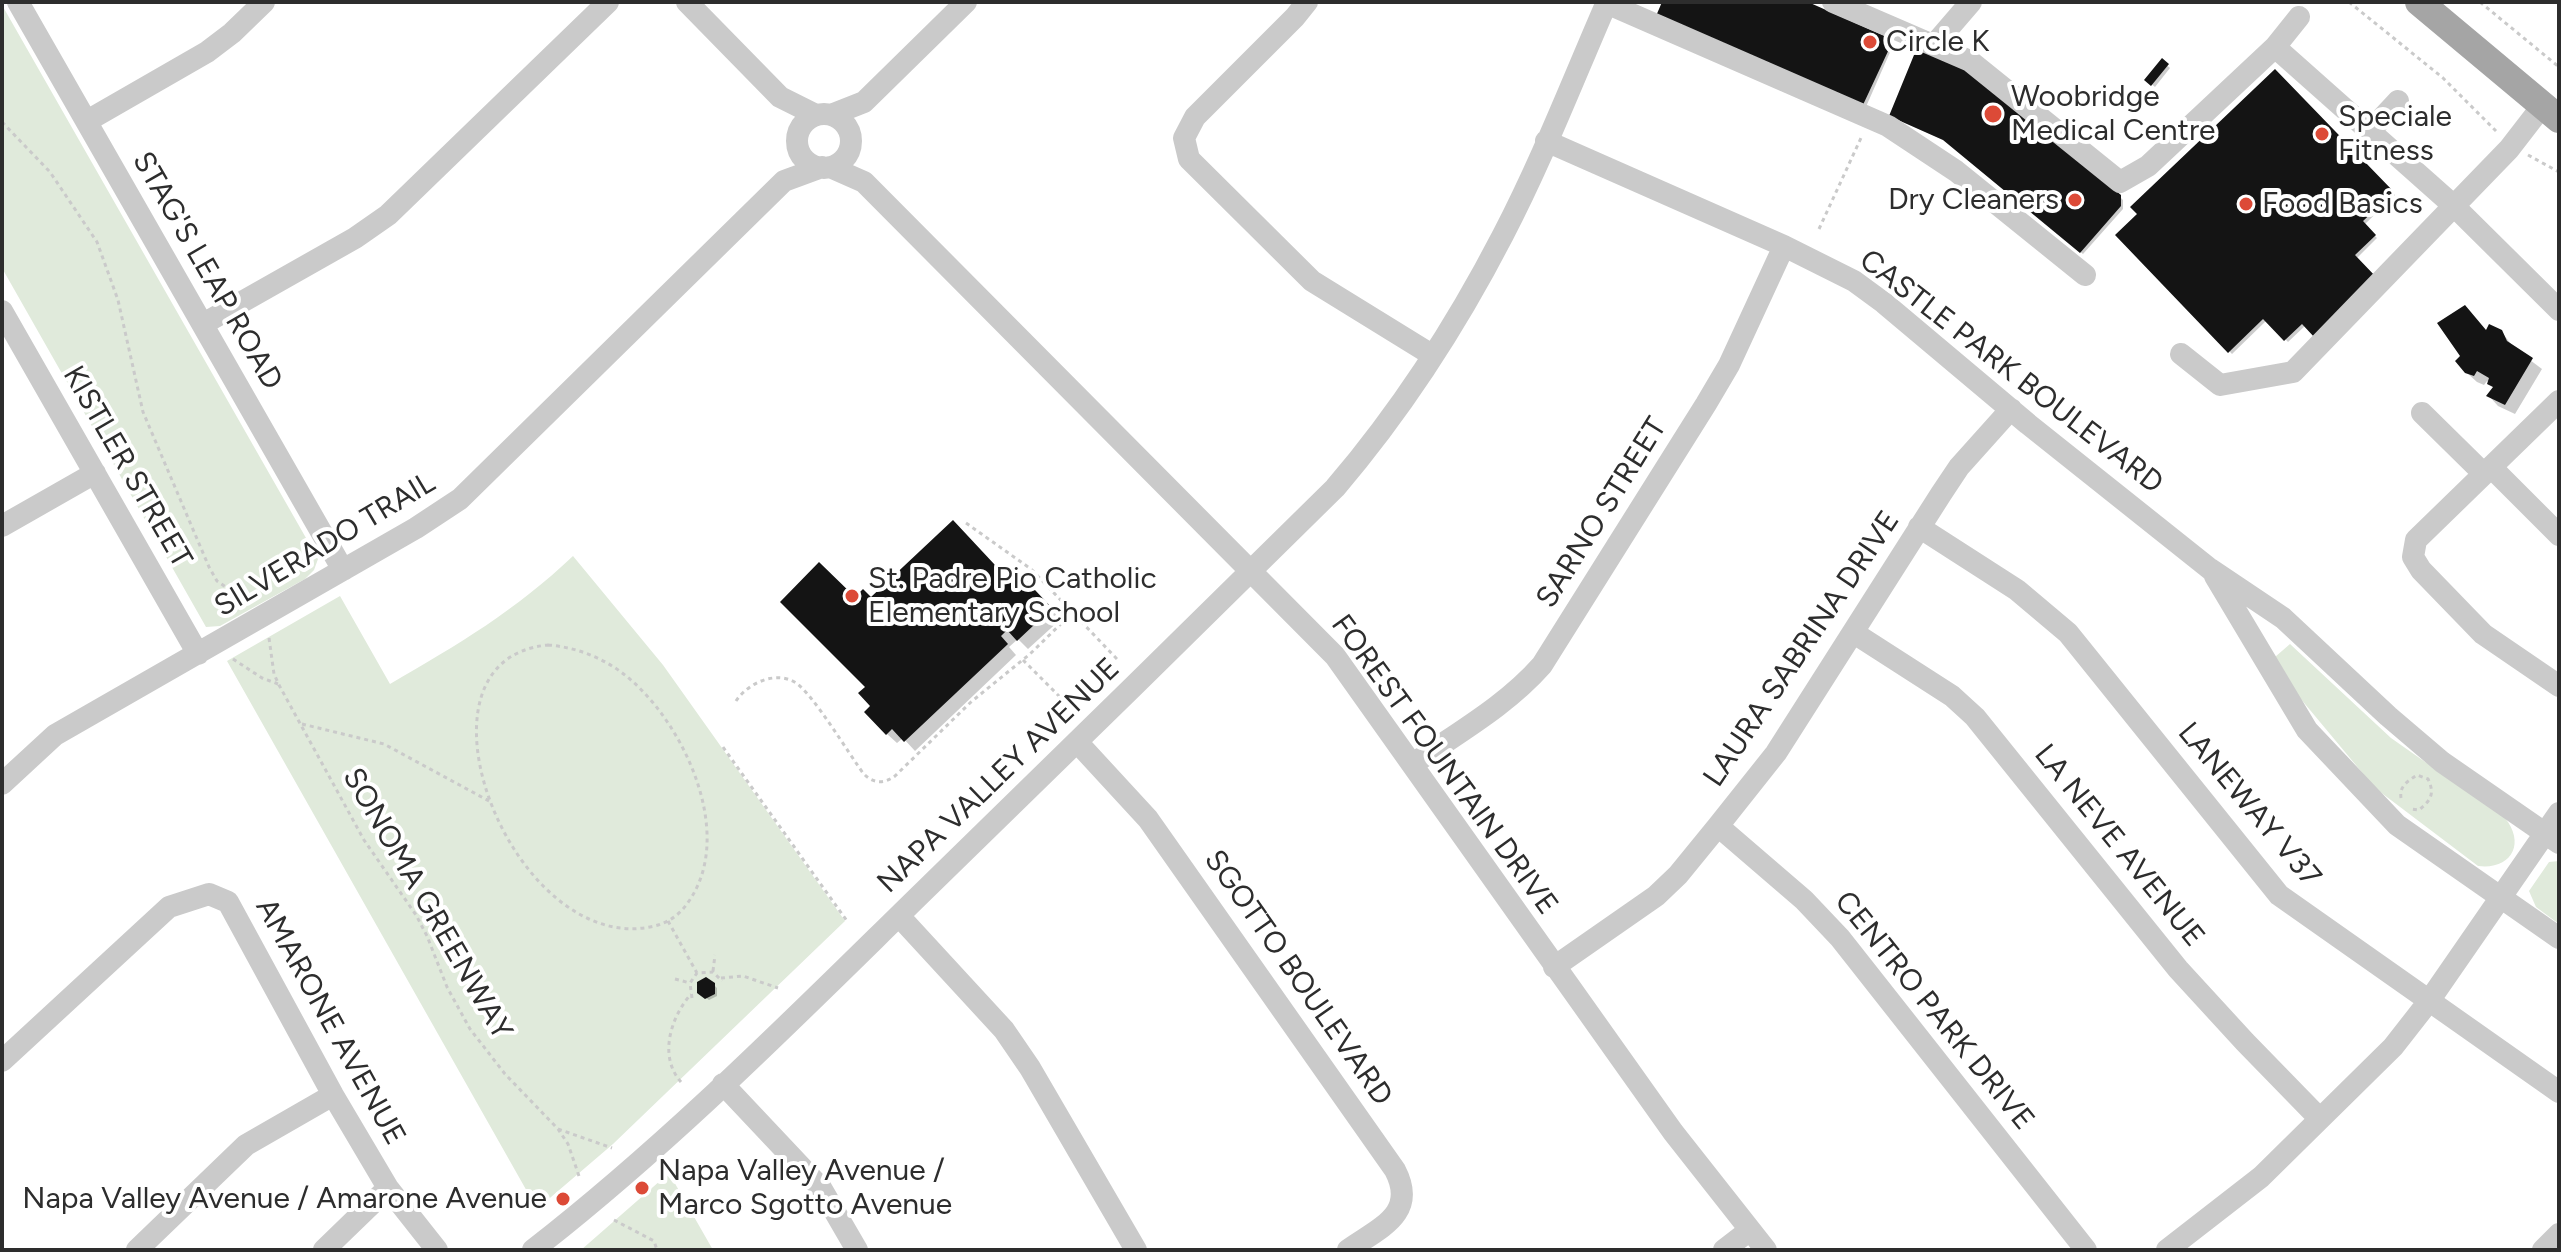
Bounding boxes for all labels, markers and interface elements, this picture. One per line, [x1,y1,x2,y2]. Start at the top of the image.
place label: Circle K [1886,24,1990,60]
marker: Circle K [1861,33,1879,51]
place label: Woobridge Medical Centre [2011,79,2215,150]
place label: Speciale Fitness [2338,99,2452,170]
marker: Woobridge Medical Centre [1982,103,2004,125]
marker: Speciale Fitness [2313,125,2331,143]
street label: STAG'S LEAP ROAD [124,146,290,396]
place label: Dry Cleaners [1888,182,2059,218]
place label: Food Basics [2262,186,2423,222]
marker: Dry Cleaners [2066,191,2084,209]
marker: Food Basics [2237,195,2255,213]
street label: CASTLE PARK BOULEVARD [1852,242,2170,502]
street label: KISTLER STREET [55,360,199,574]
street label: SARNO STREET [1529,411,1675,615]
street label: SILVERADO TRAIL [208,465,442,625]
street label: LAURA SABRINA DRIVE [1696,504,1908,794]
place label: St. Padre Pio Catholic Elementary School [868,561,1157,632]
marker: St. Padre Pio Catholic Elementary School [843,587,861,605]
street label: FOREST FOUNTAIN DRIVE [1323,608,1565,922]
street label: NAPA VALLEY AVENUE [870,651,1128,901]
street label: LANEWAY V37 [2170,716,2328,894]
street label: LA NEVE AVENUE [2026,738,2212,954]
street label: SONOMA GREENWAY [335,762,519,1046]
street label: SGOTTO BOULEVARD [1196,843,1400,1113]
street label: CENTRO PARK DRIVE [1827,884,2041,1138]
street label: AMARONE AVENUE [247,892,413,1152]
place label: Napa Valley Avenue / Marco Sgotto Avenue [658,1153,952,1224]
marker: Napa Valley Avenue / Marco Sgotto Avenue [633,1179,651,1197]
place label: Napa Valley Avenue / Amarone Avenue [22,1181,547,1217]
marker: Napa Valley Avenue / Amarone Avenue [554,1190,572,1208]

